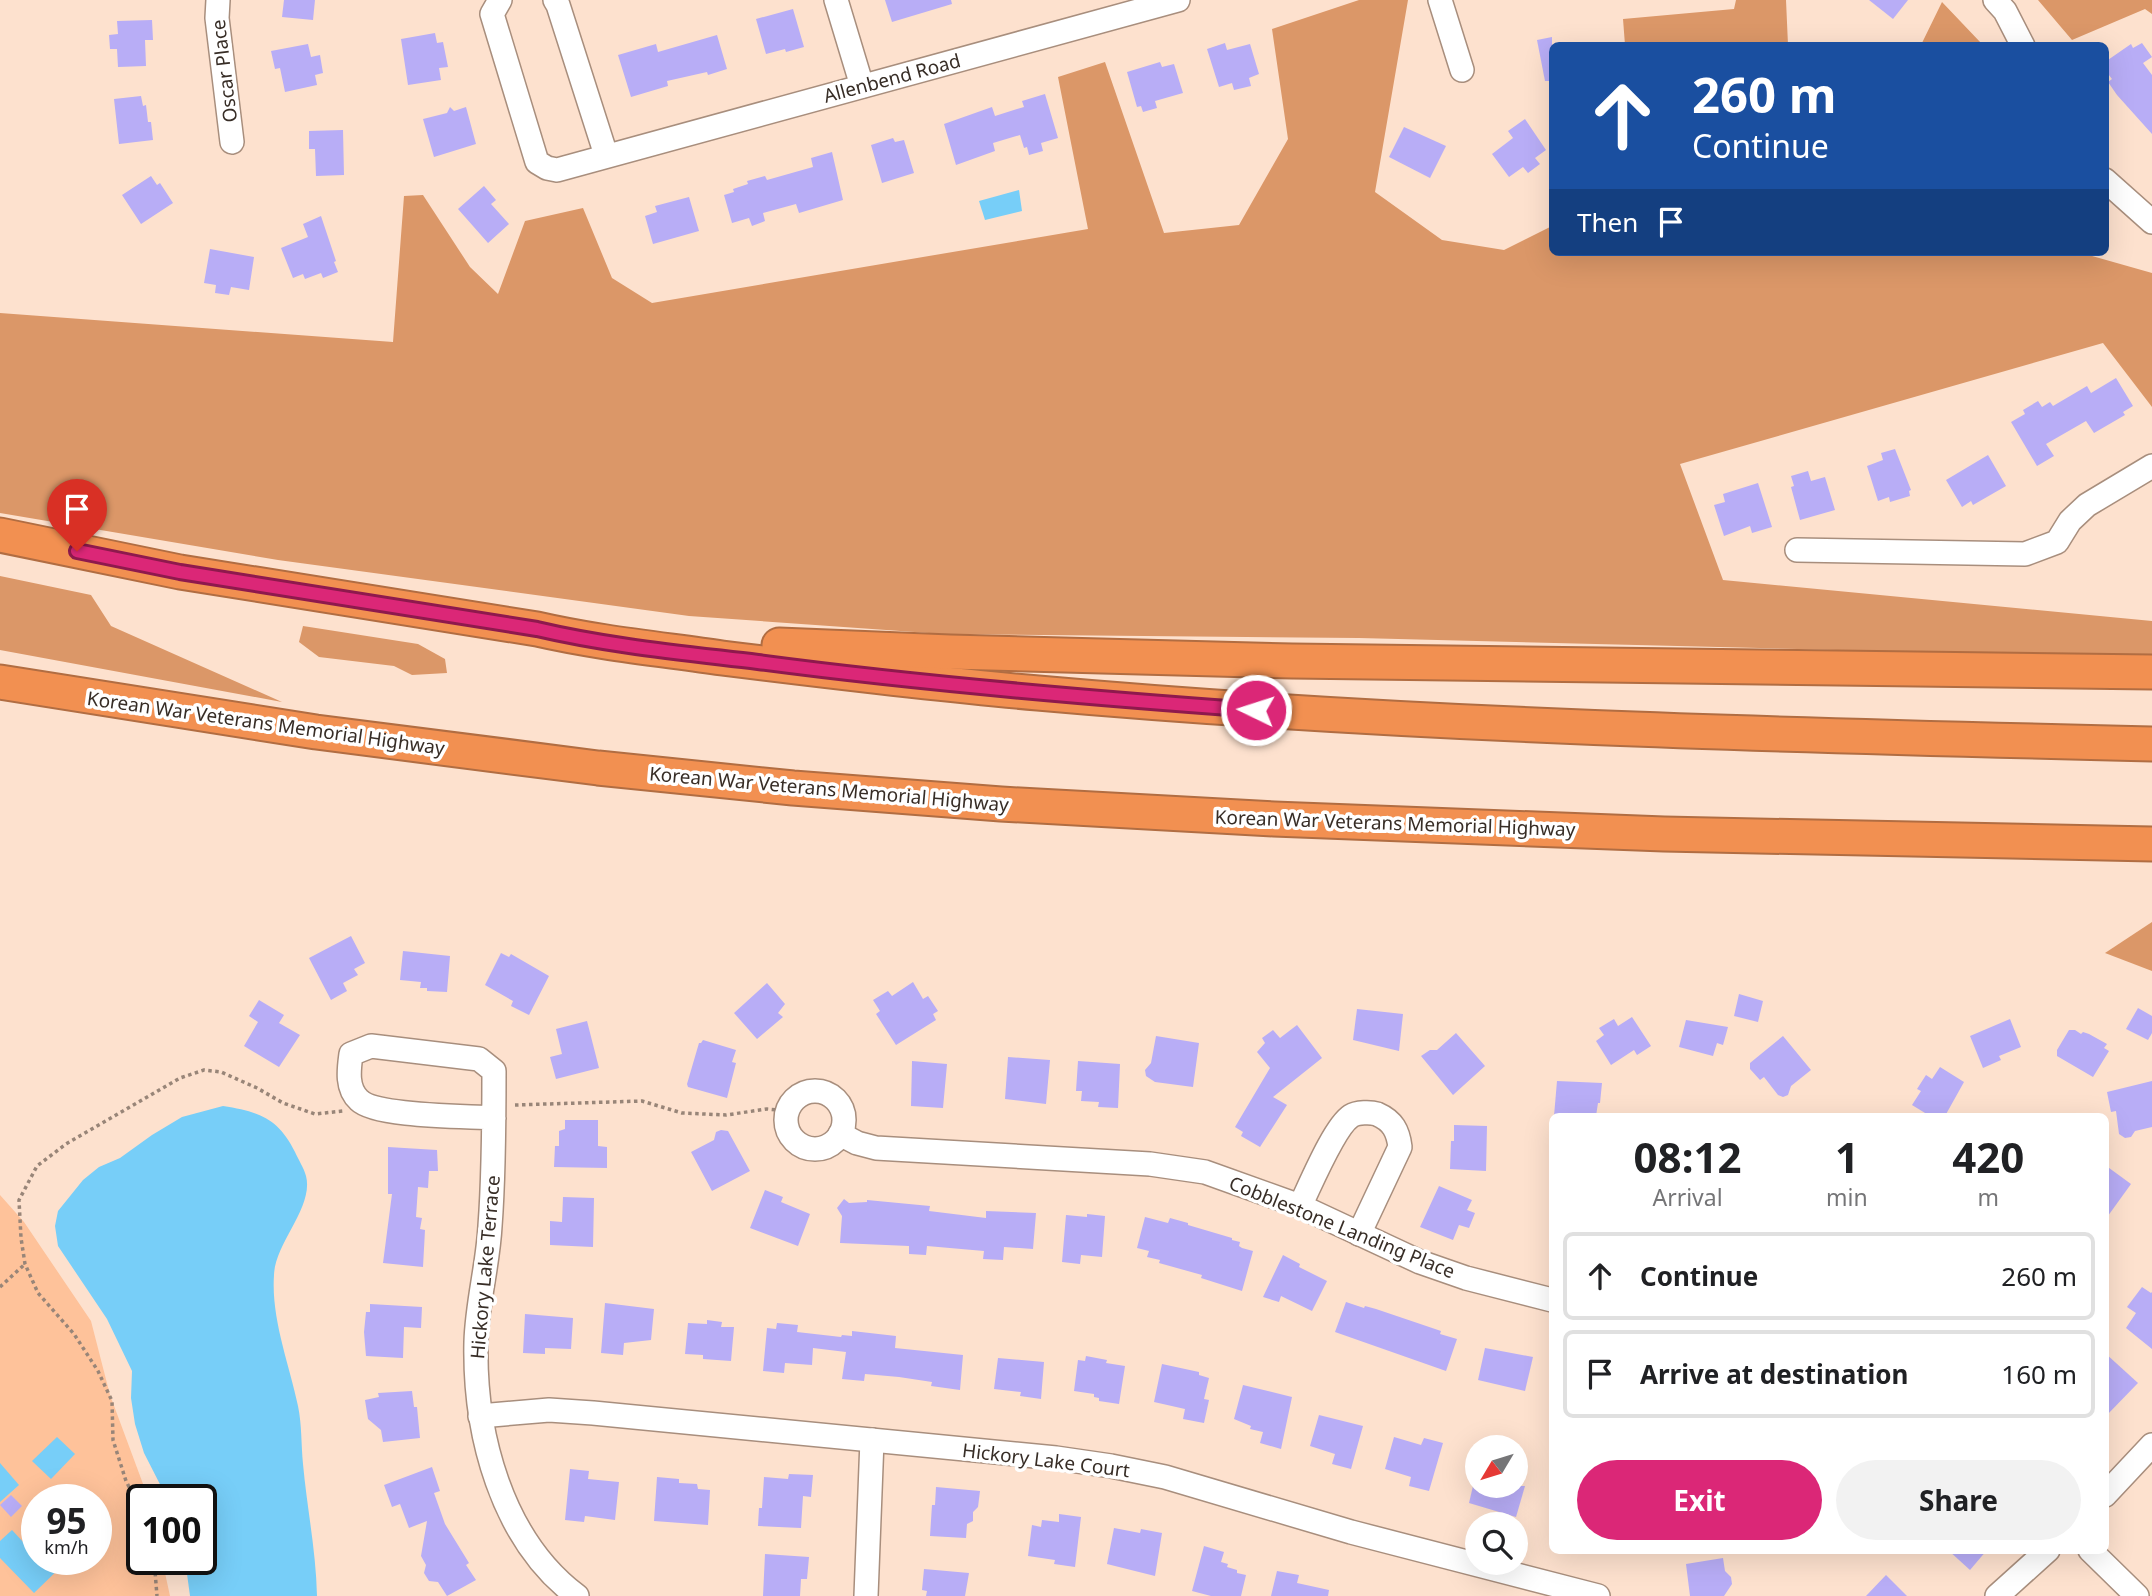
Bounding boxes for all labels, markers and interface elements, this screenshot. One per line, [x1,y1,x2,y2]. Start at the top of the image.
street label: Oscar Place [205,18,243,124]
street label: Allenbend Road [821,47,963,109]
text: 260 m [1692,61,1837,127]
icon: ahead [1577,70,1668,161]
text: Continue [1692,124,1829,167]
icon: arrive [1652,203,1690,241]
text: Then [1577,204,1638,240]
pin [47,479,107,551]
icon: arrive [58,490,96,528]
position arrow [1219,673,1293,747]
street label: Korean War Veterans Memorial Highway [86,685,447,761]
street label: Korean War Veterans Memorial Highway [648,760,1010,818]
street label: Korean War Veterans Memorial Highway [1214,804,1576,842]
text: 08:12 [1634,1128,1741,1185]
text: 1 [1835,1128,1859,1185]
text: 420 [1952,1128,2024,1185]
street label: Cobblestone Landing Place [1225,1170,1459,1284]
street label: Hickory Lake Terrace [464,1174,506,1360]
text: Arrival [1652,1181,1723,1213]
text: min [1826,1181,1868,1213]
text: m [1978,1181,1999,1213]
icon: ahead [1581,1257,1619,1295]
text: Continue [1640,1258,1758,1294]
text: 260 m [2001,1258,2077,1294]
icon: arrive [1581,1355,1619,1393]
text: Arrive at destination [1640,1356,1909,1392]
text: 160 m [2001,1356,2077,1392]
north arrow [1465,1435,1528,1498]
map controls [1465,1435,1528,1575]
street label: Hickory Lake Court [961,1437,1131,1483]
button: Exit [1577,1460,1822,1540]
button: Share [1836,1460,2081,1540]
speed limit sign: 100 [126,1484,217,1575]
text: 95 [46,1497,87,1544]
button: search [1465,1512,1528,1575]
text: km/h [44,1535,89,1559]

